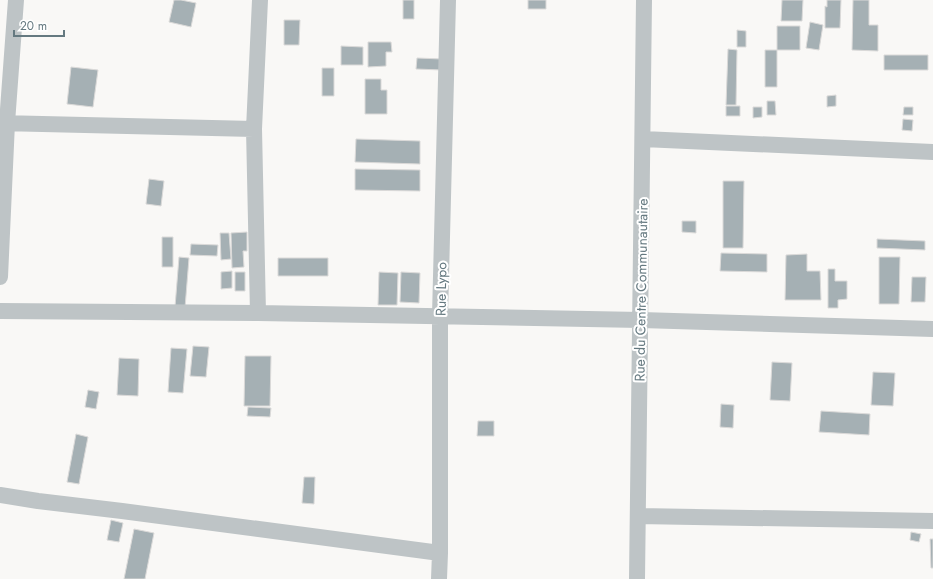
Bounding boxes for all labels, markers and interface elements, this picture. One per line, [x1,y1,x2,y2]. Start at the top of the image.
scale bar [14,12,64,38]
text: 20 m [20,17,47,35]
street label: Rue du Centre Communautaire [629,198,653,382]
street label: Rue Lypo [431,261,451,316]

